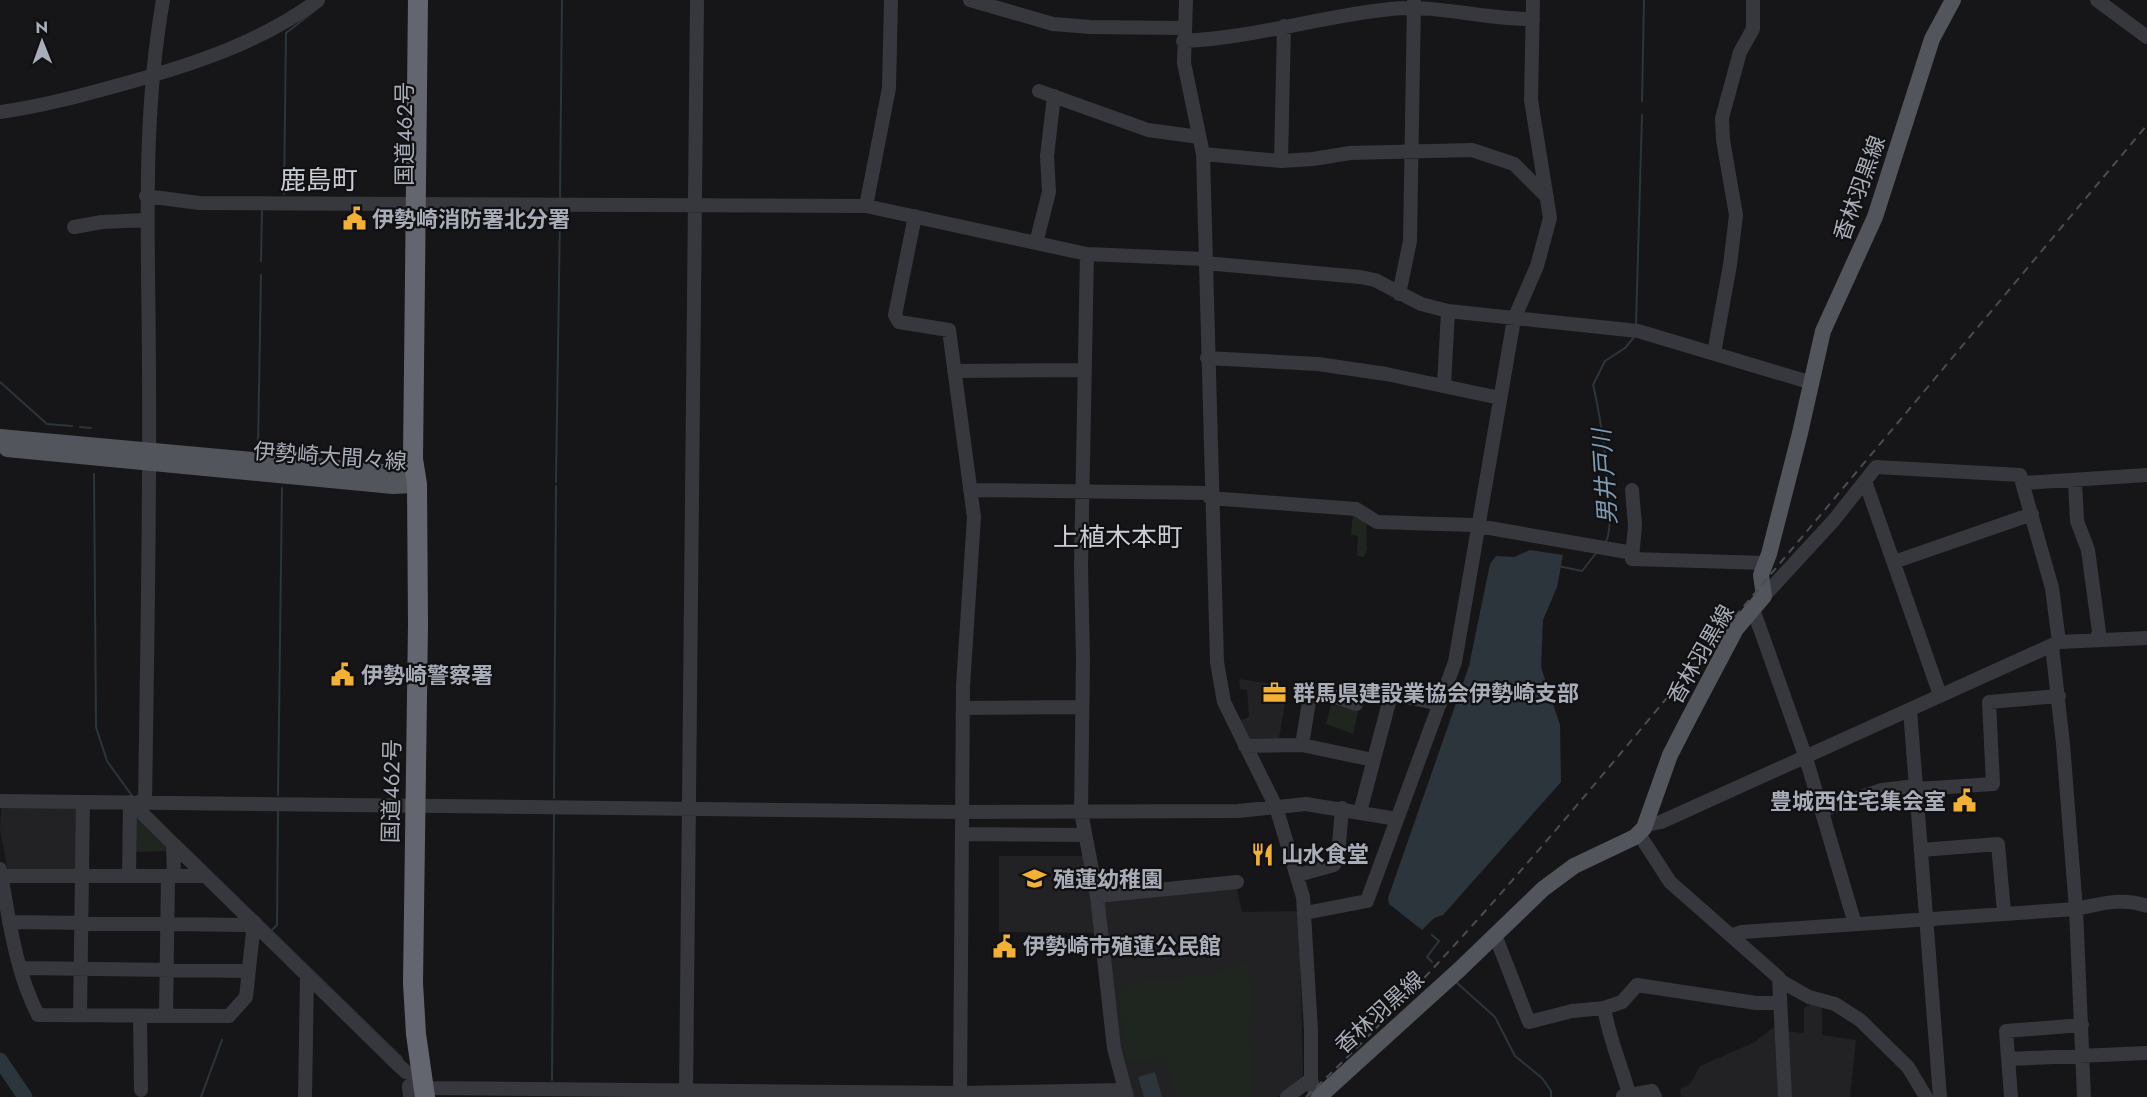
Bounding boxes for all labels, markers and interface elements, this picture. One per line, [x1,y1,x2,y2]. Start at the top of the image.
north arrow [12,12,72,72]
text: N [35,16,48,39]
street label: 国道462号 [388,82,420,186]
street label: 香林羽黒線 [1825,131,1893,245]
district label: 鹿島町 [280,161,358,199]
place label: 伊勢崎消防署北分署 [372,203,570,235]
public building icon: 伊勢崎消防署北分署 [341,206,367,232]
water label: 男井戸川 [1583,425,1625,526]
street label: 伊勢崎大間々線 [252,435,408,477]
district label: 上植木本町 [1053,518,1183,556]
street label: 香林羽黒線 [1659,598,1741,710]
place label: 伊勢崎警察署 [361,659,493,691]
public building icon: 伊勢崎警察署 [330,662,356,688]
place label: 群馬県建設業協会伊勢崎支部 [1293,677,1579,709]
office icon: 群馬県建設業協会伊勢崎支部 [1262,680,1288,706]
street label: 国道462号 [374,739,408,843]
place label: 豊城西住宅集会室 [1770,785,1946,817]
public building icon: 豊城西住宅集会室 [1951,788,1977,814]
place label: 山水食堂 [1281,838,1369,870]
restaurant icon: 山水食堂 [1250,841,1276,867]
place label: 殖蓮幼稚園 [1053,863,1163,895]
school or university icon: 殖蓮幼稚園 [1022,866,1048,892]
place label: 伊勢崎市殖蓮公民館 [1023,930,1221,962]
public building icon: 伊勢崎市殖蓮公民館 [992,933,1018,959]
street label: 香林羽黒線 [1327,963,1431,1061]

